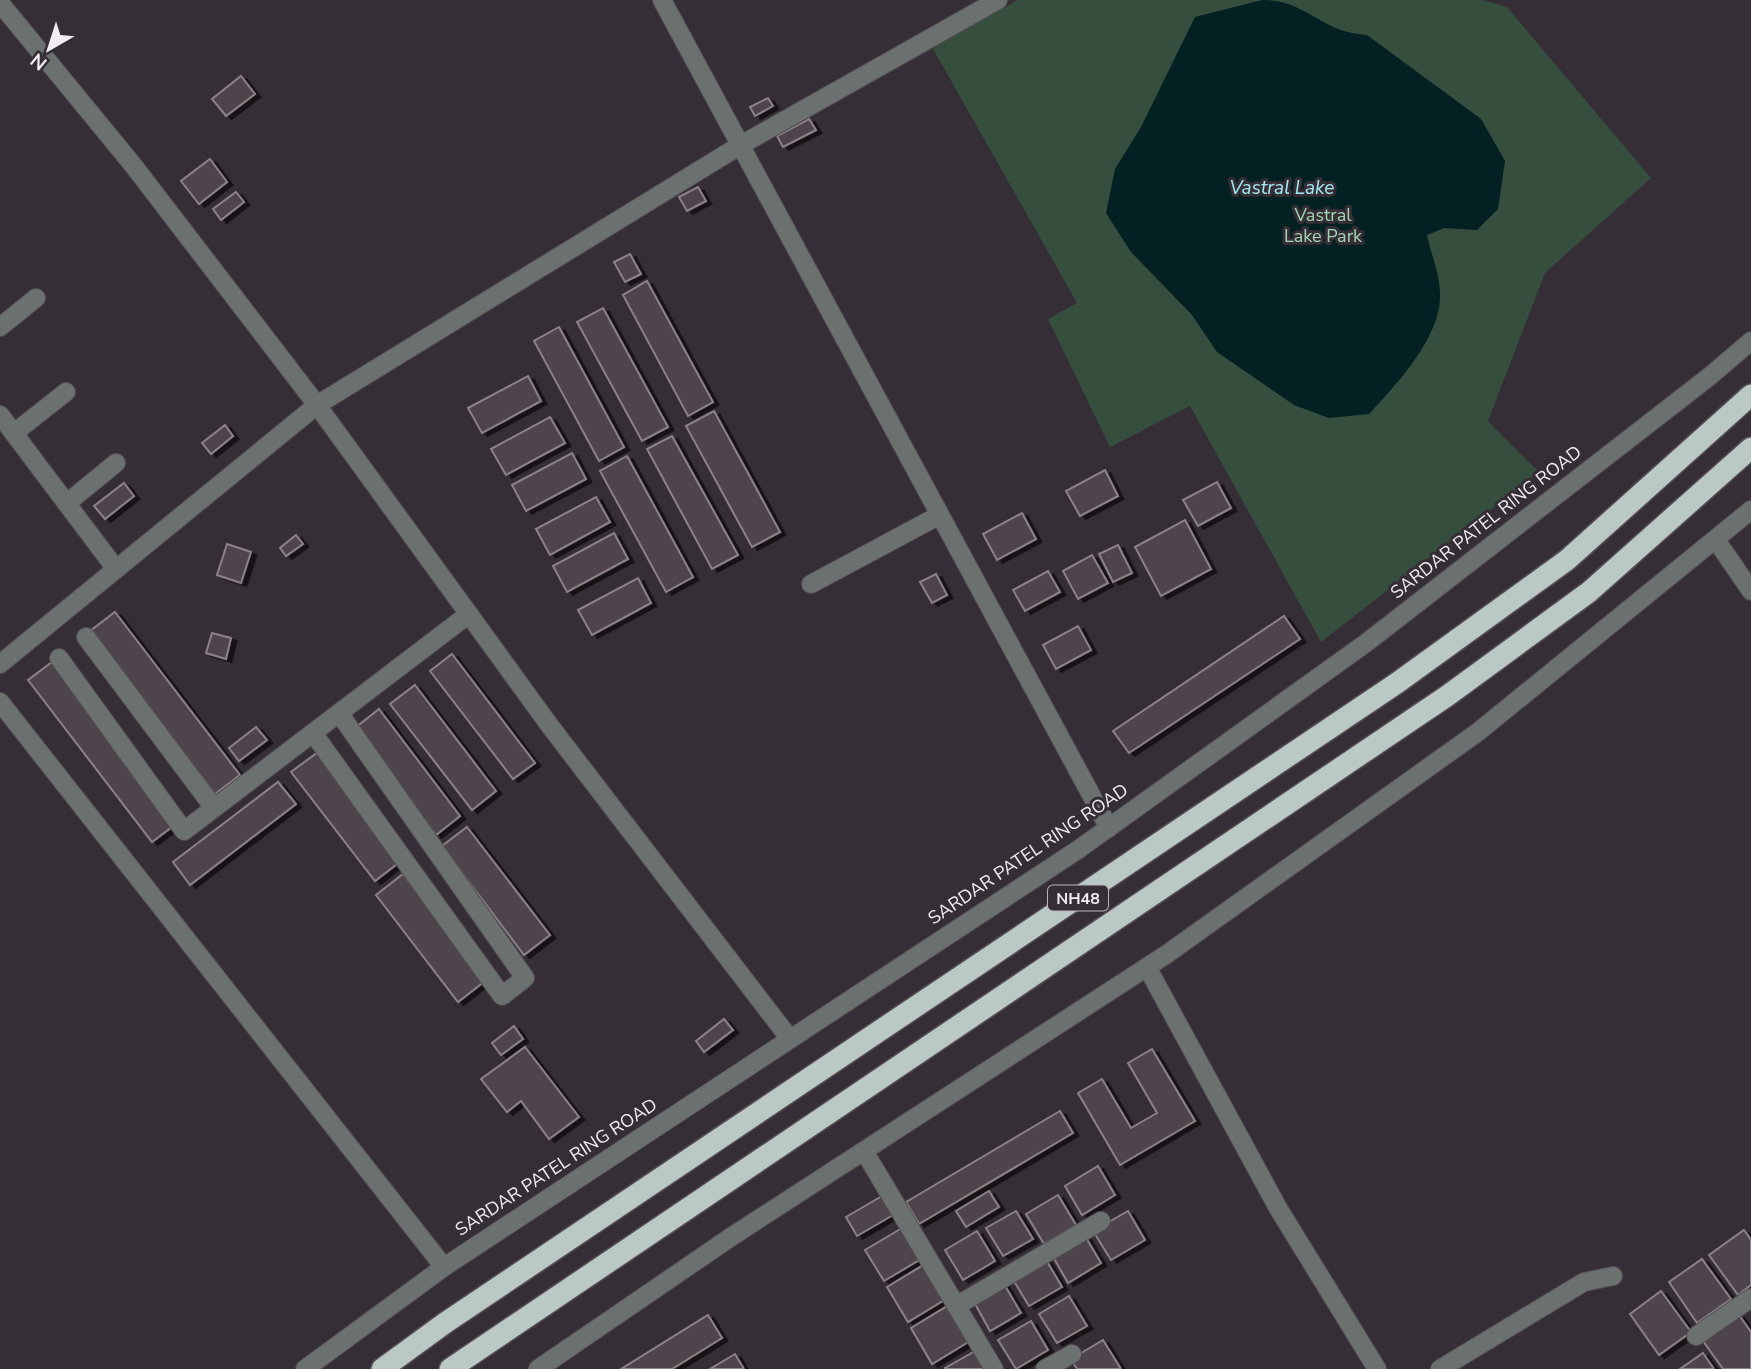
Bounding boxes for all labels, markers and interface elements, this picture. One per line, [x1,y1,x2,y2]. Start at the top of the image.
north arrow [14,14,84,84]
text: N [25,47,53,76]
water label: Vastral Lake [1230,175,1334,201]
park label: Vastral Lake Park [1284,203,1363,248]
street label: SARDAR PATEL RING ROAD [1385,440,1587,604]
street label: SARDAR PATEL RING ROAD [923,778,1133,930]
road number: NH48 [1048,885,1108,910]
street label: SARDAR PATEL RING ROAD [450,1093,662,1241]

